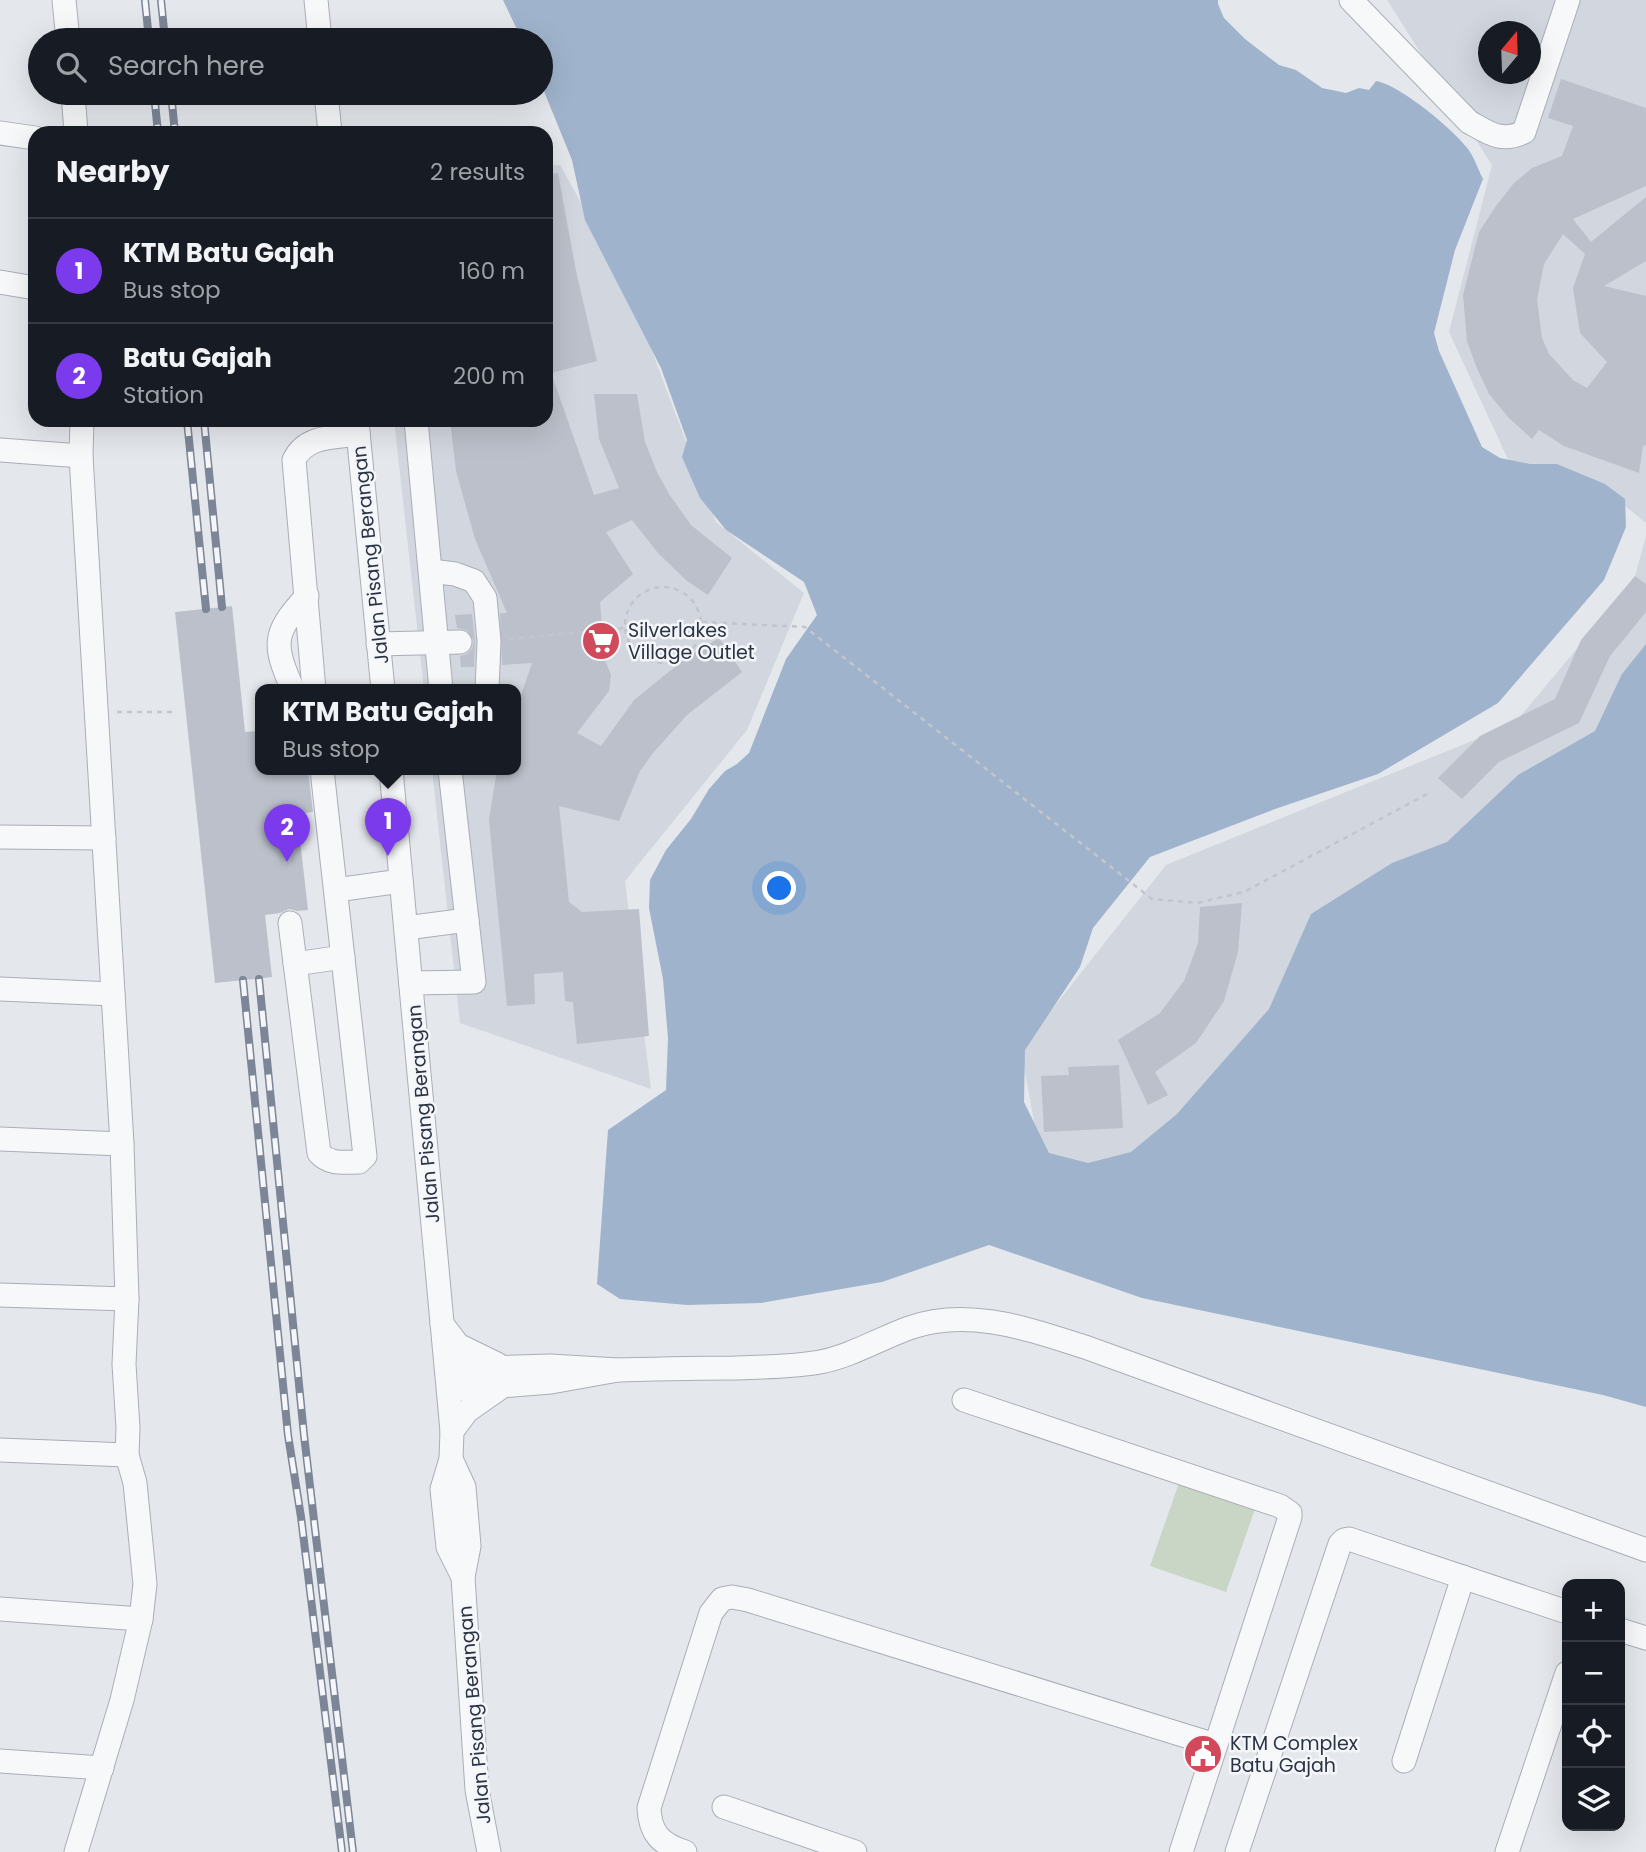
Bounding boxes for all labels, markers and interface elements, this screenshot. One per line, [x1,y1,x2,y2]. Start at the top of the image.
north arrow [1478,21,1541,84]
search box [28,28,553,105]
icon: search [52,48,90,86]
text: Search here [108,48,265,84]
text: Nearby [56,150,170,193]
text: 2 results [430,156,525,188]
text: KTM Batu Gajah [123,235,335,271]
text: 1 [75,255,83,287]
text: 160 m [459,255,525,287]
text: Bus stop [123,274,221,306]
text: Batu Gajah [123,340,272,376]
text: 2 [72,360,86,392]
text: 200 m [453,360,525,392]
text: Station [123,379,204,411]
street label: Jalan Pisang Berangan [346,444,395,666]
place label: Silverlakes Village Outlet [628,617,755,666]
supermarket icon: Silverlakes Village Outlet [580,620,622,662]
popup [255,684,521,775]
text: KTM Batu Gajah [282,694,494,730]
text: Bus stop [282,733,380,765]
pin: 1 [365,798,411,856]
pin: 2 [264,804,310,862]
your location [762,871,796,905]
street label: Jalan Pisang Berangan [400,1003,447,1224]
map controls [1562,1579,1625,1831]
button: + [1562,1579,1625,1642]
street label: Jalan Pisang Berangan [451,1604,498,1825]
button: − [1562,1642,1625,1705]
button: locate [1562,1705,1625,1768]
place label: KTM Complex Batu Gajah [1230,1730,1358,1779]
public building icon: KTM Complex Batu Gajah [1182,1733,1224,1775]
button: layers [1562,1768,1625,1831]

